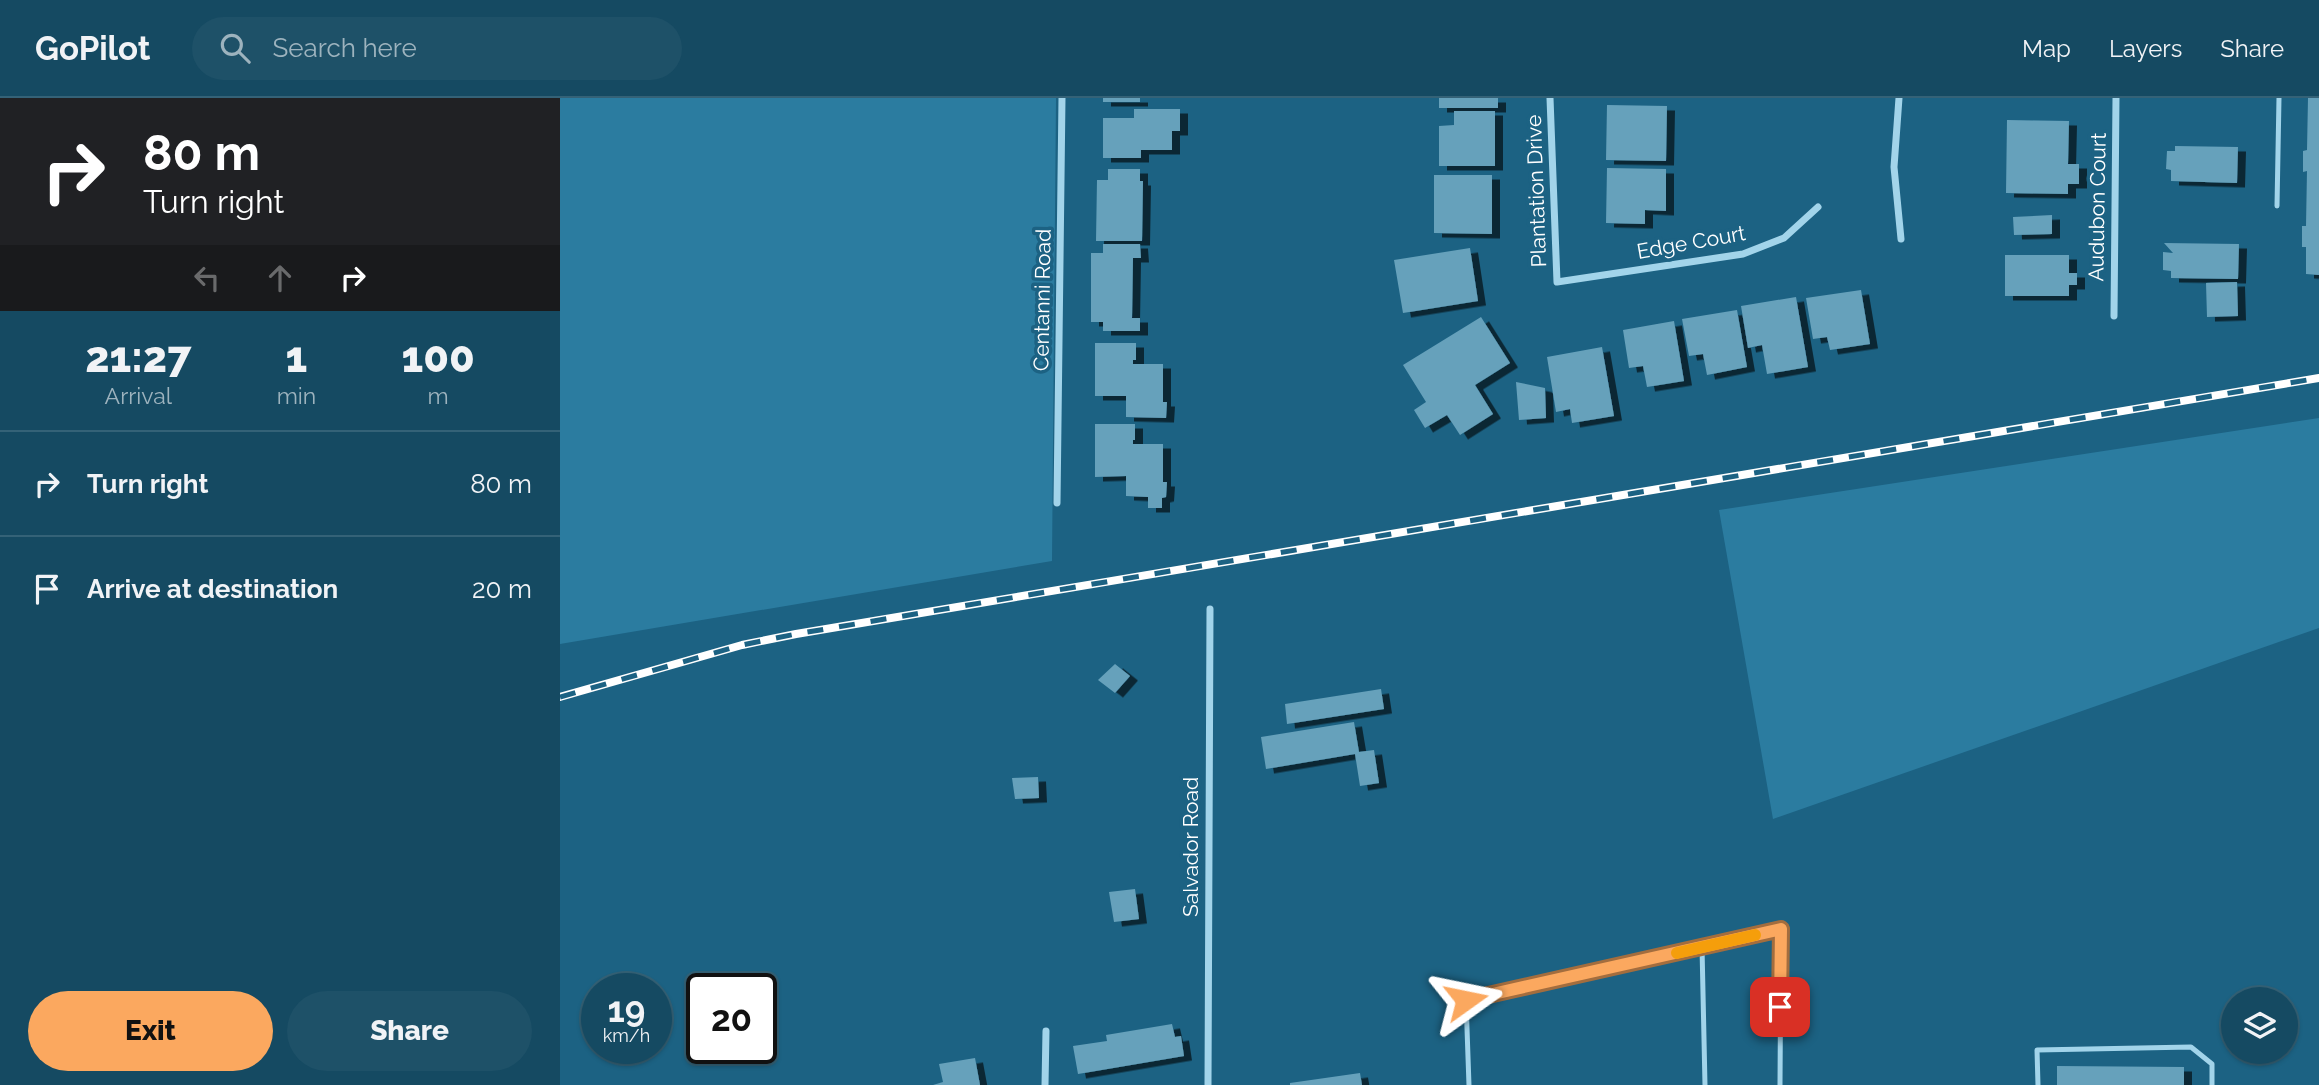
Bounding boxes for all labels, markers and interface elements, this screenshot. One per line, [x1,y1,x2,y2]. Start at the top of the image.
search box [192,17,682,80]
text: GoPilot [35,29,150,68]
icon: search [216,29,254,67]
text: Search here [272,33,417,63]
text: Map [2022,34,2071,63]
text: Layers [2109,34,2182,63]
text: Share [2220,34,2284,63]
street label: Plantation Drive [1521,114,1551,268]
text: 80 m [143,124,260,181]
icon: right [28,126,119,217]
street label: Audubon Court [2083,132,2111,282]
text: Turn right [143,183,284,220]
street label: Edge Court [1635,220,1747,264]
street label: Centanni Road [1028,229,1056,371]
icon: left [188,259,226,297]
icon: ahead [261,259,299,297]
icon: right [334,259,372,297]
text: 21:27 [85,333,191,382]
text: 1 [286,333,307,382]
text: 100 [401,333,475,382]
text: Arrival [105,382,172,409]
text: min [277,382,316,409]
text: m [428,382,449,409]
icon: right [28,465,66,503]
text: Turn right [87,469,208,499]
text: 80 m [470,469,532,499]
icon: arrive [28,570,66,608]
text: Arrive at destination [87,574,338,604]
text: 20 m [472,574,532,604]
street label: Salvador Road [1178,777,1203,917]
position arrow [1429,963,1503,1037]
speed limit sign: 20 [686,973,777,1064]
pin [1750,977,1810,1037]
map controls [2221,987,2298,1064]
button: layers [2221,987,2298,1064]
icon: arrive [1761,988,1799,1026]
text: 19 [608,989,645,1030]
button: Exit [28,991,273,1071]
button: Share [287,991,532,1071]
text: km/h [603,1025,650,1046]

